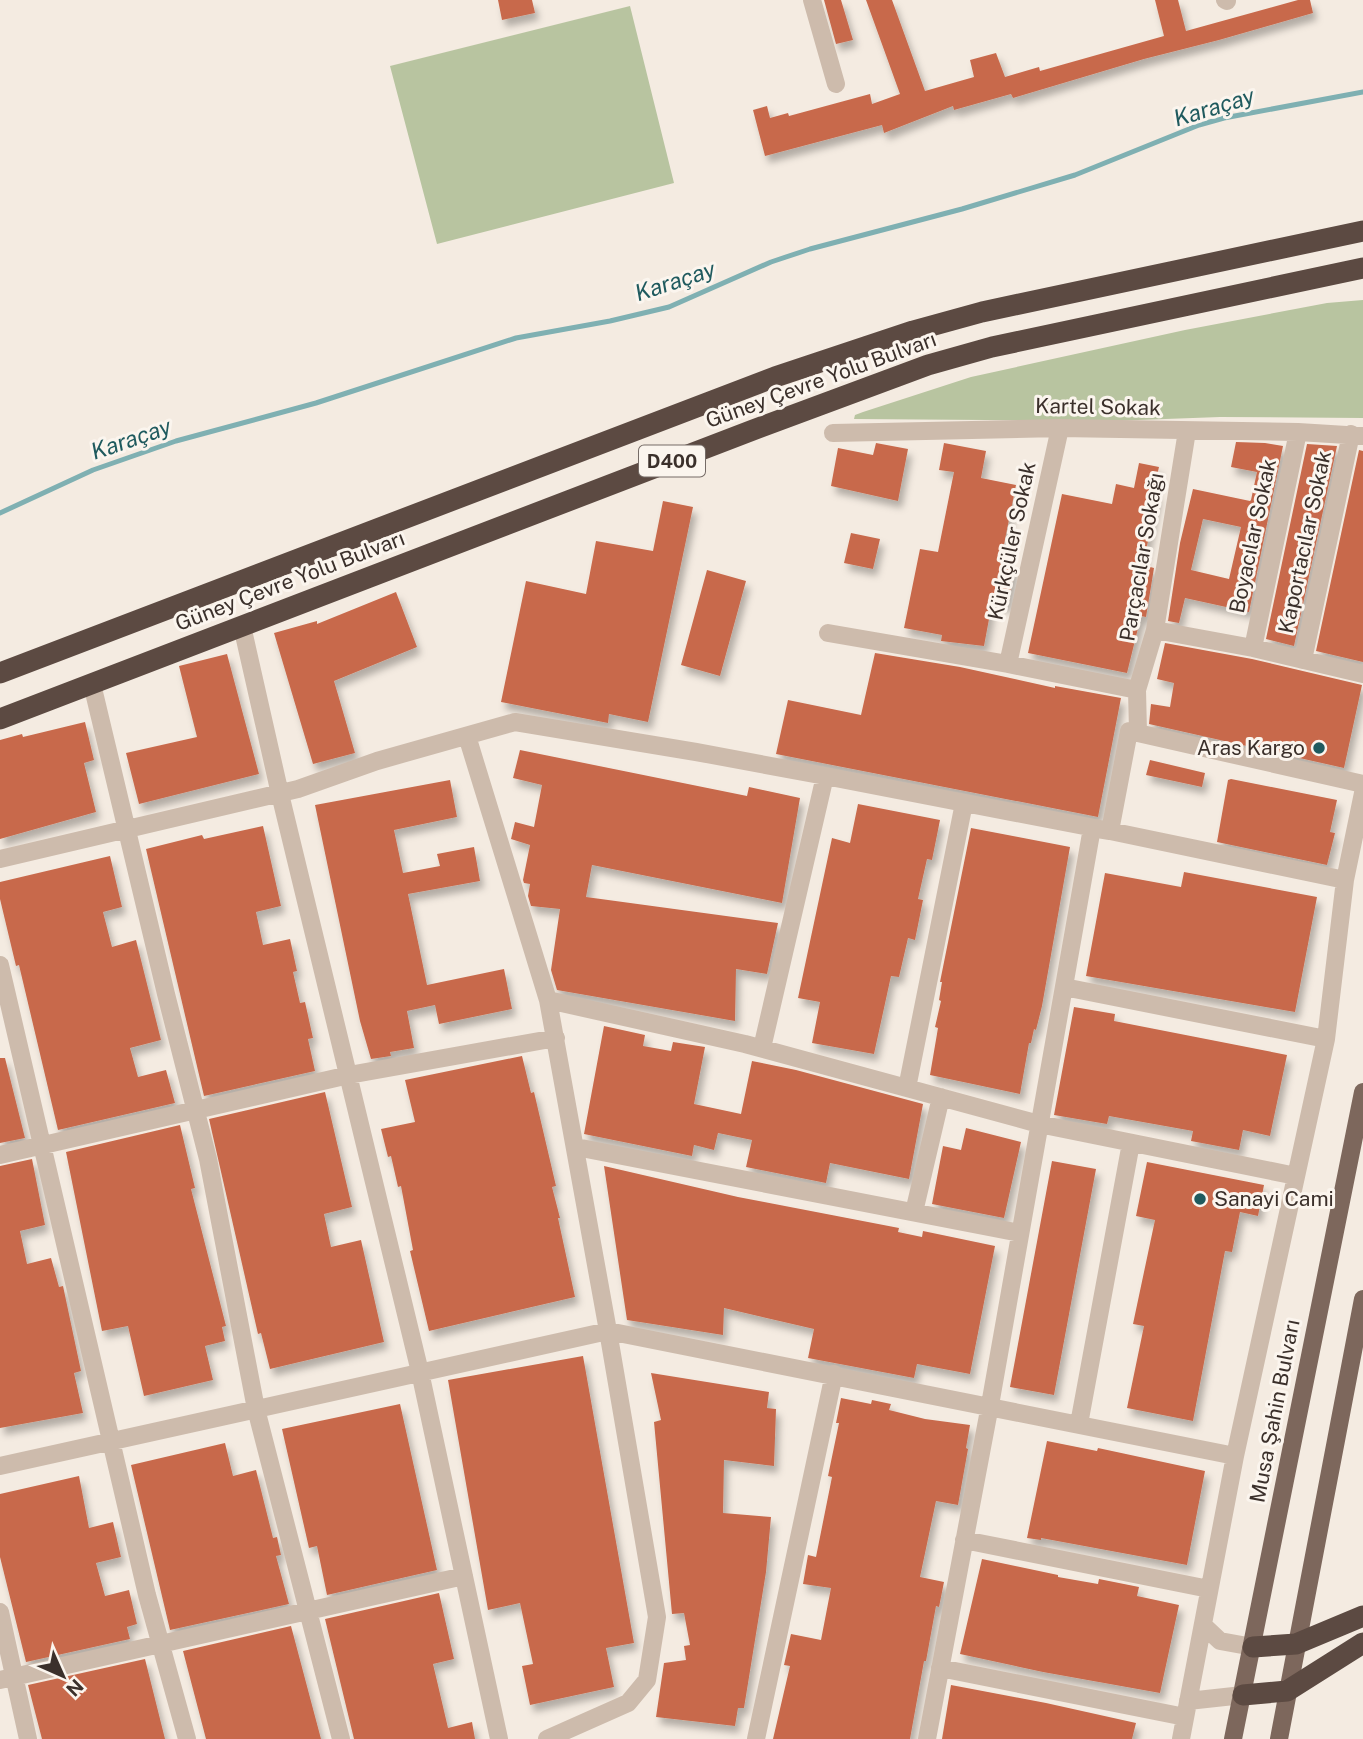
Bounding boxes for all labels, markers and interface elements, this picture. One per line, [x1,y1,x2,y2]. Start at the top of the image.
water label: Karaçay [1170,81,1259,132]
water label: Karaçay [631,254,720,306]
street label: Güney Çevre Yolu Bulvarı [702,326,940,433]
street label: Kartel Sokak [1035,393,1161,420]
water label: Karaçay [87,412,176,465]
road number: D400 [639,446,705,476]
street label: Kaportacılar Sokak [1273,448,1336,636]
street label: Boyacılar Sokak [1224,456,1281,615]
street label: Kürkçüler Sokak [983,459,1041,622]
street label: Parçacılar Sokağı [1114,471,1169,643]
street label: Güney Çevre Yolu Bulvarı [172,525,408,636]
place label: Aras Kargo [1197,735,1305,760]
marker: Aras Kargo [1311,740,1327,756]
place label: Sanayi Cami [1214,1186,1334,1211]
marker: Sanayi Cami [1192,1191,1208,1207]
street label: Musa Şahin Bulvarı [1244,1317,1305,1505]
north arrow [28,1641,98,1711]
text: N [62,1675,88,1701]

